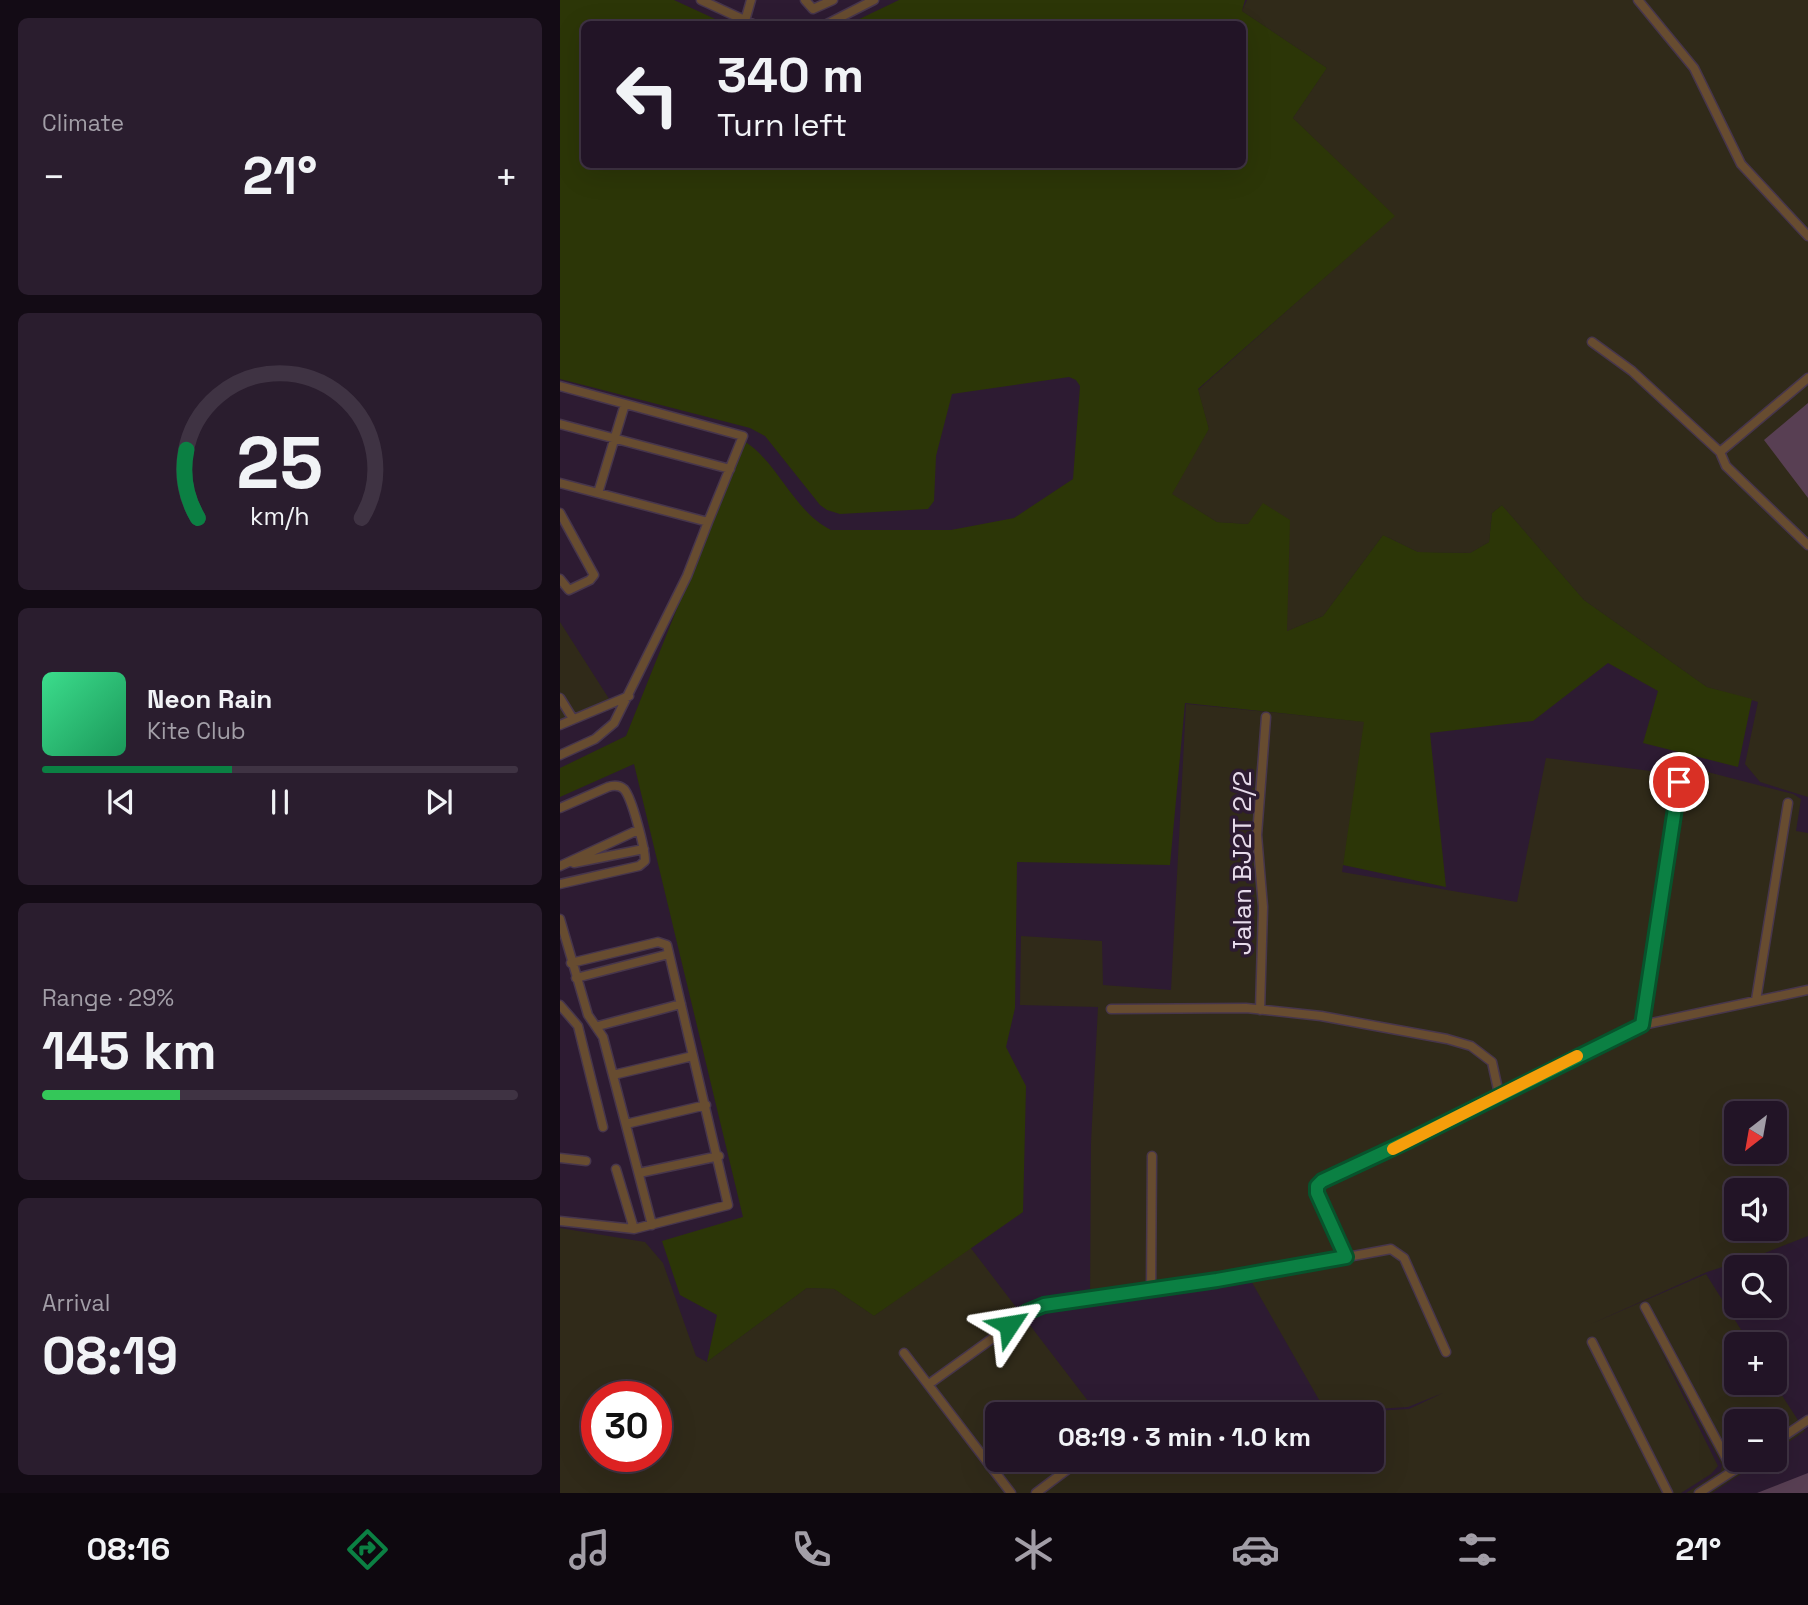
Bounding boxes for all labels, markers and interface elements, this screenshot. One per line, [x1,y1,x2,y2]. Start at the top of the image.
text: 340 m [717,44,864,106]
icon: left [602,49,693,140]
text: Turn left [717,105,847,145]
text: Climate [42,108,124,138]
text: 21° [243,143,317,209]
text: − [42,153,66,201]
text: + [494,153,518,201]
text: 25 [237,416,323,509]
text: km/h [250,499,310,531]
text: Neon Rain [147,682,272,716]
text: Kite Club [147,716,246,746]
pin [1649,752,1709,812]
icon: arrive [1660,763,1698,801]
street label: Jalan BJ2T 2/2 [1225,771,1259,955]
icon: previous [102,783,140,821]
icon: pause [261,783,299,821]
icon: next [420,783,458,821]
text: Range · 29% [42,983,174,1013]
text: 145 km [42,1018,217,1084]
north arrow [1724,1101,1787,1164]
map controls [1724,1101,1787,1472]
button: sound [1724,1178,1787,1241]
button: search [1724,1255,1787,1318]
text: Arrival [42,1288,110,1318]
position arrow [972,1288,1046,1362]
text: 08:19 [42,1323,178,1389]
button: + [1724,1332,1787,1395]
speed limit sign: 30 [581,1381,672,1472]
button: − [1724,1409,1787,1472]
text: 08:19 · 3 min · 1.0 km [1058,1420,1311,1454]
icon: directions [343,1525,392,1574]
icon: music [565,1525,614,1574]
icon: phone [787,1525,836,1574]
icon: climate [1009,1525,1058,1574]
icon: car [1231,1525,1280,1574]
icon: filters [1453,1525,1502,1574]
text: 08:16 [87,1529,170,1569]
text: 21° [1675,1529,1721,1569]

